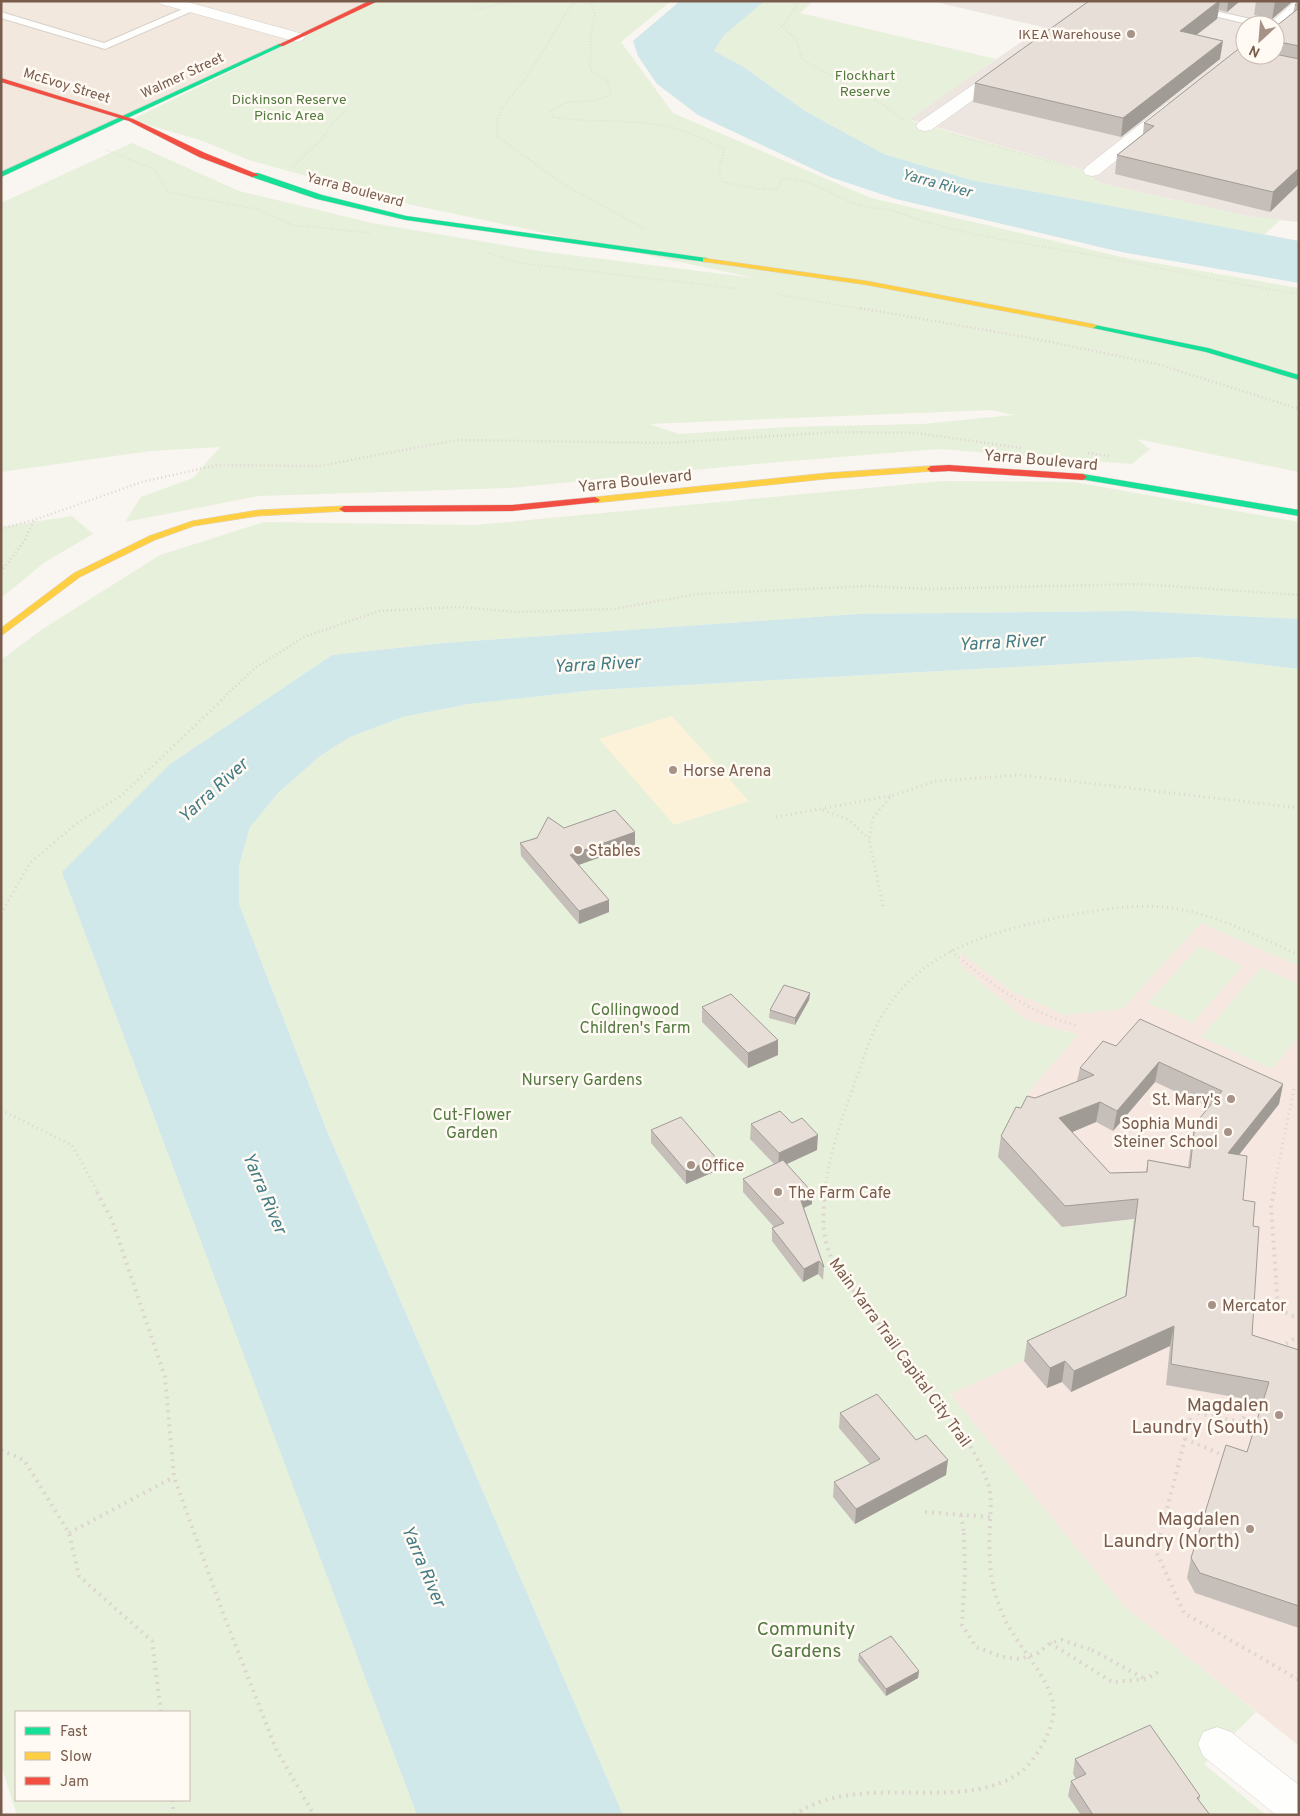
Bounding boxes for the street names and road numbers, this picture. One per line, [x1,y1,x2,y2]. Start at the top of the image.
street label: Walmer Street [138,50,227,103]
street label: McEvoy Street [21,65,112,108]
street label: Yarra Boulevard [304,169,405,212]
street label: Yarra Boulevard [983,446,1099,476]
street label: Yarra Boulevard [577,466,693,498]
street label: Main Yarra Trail Capital City Trail [824,1255,975,1452]

